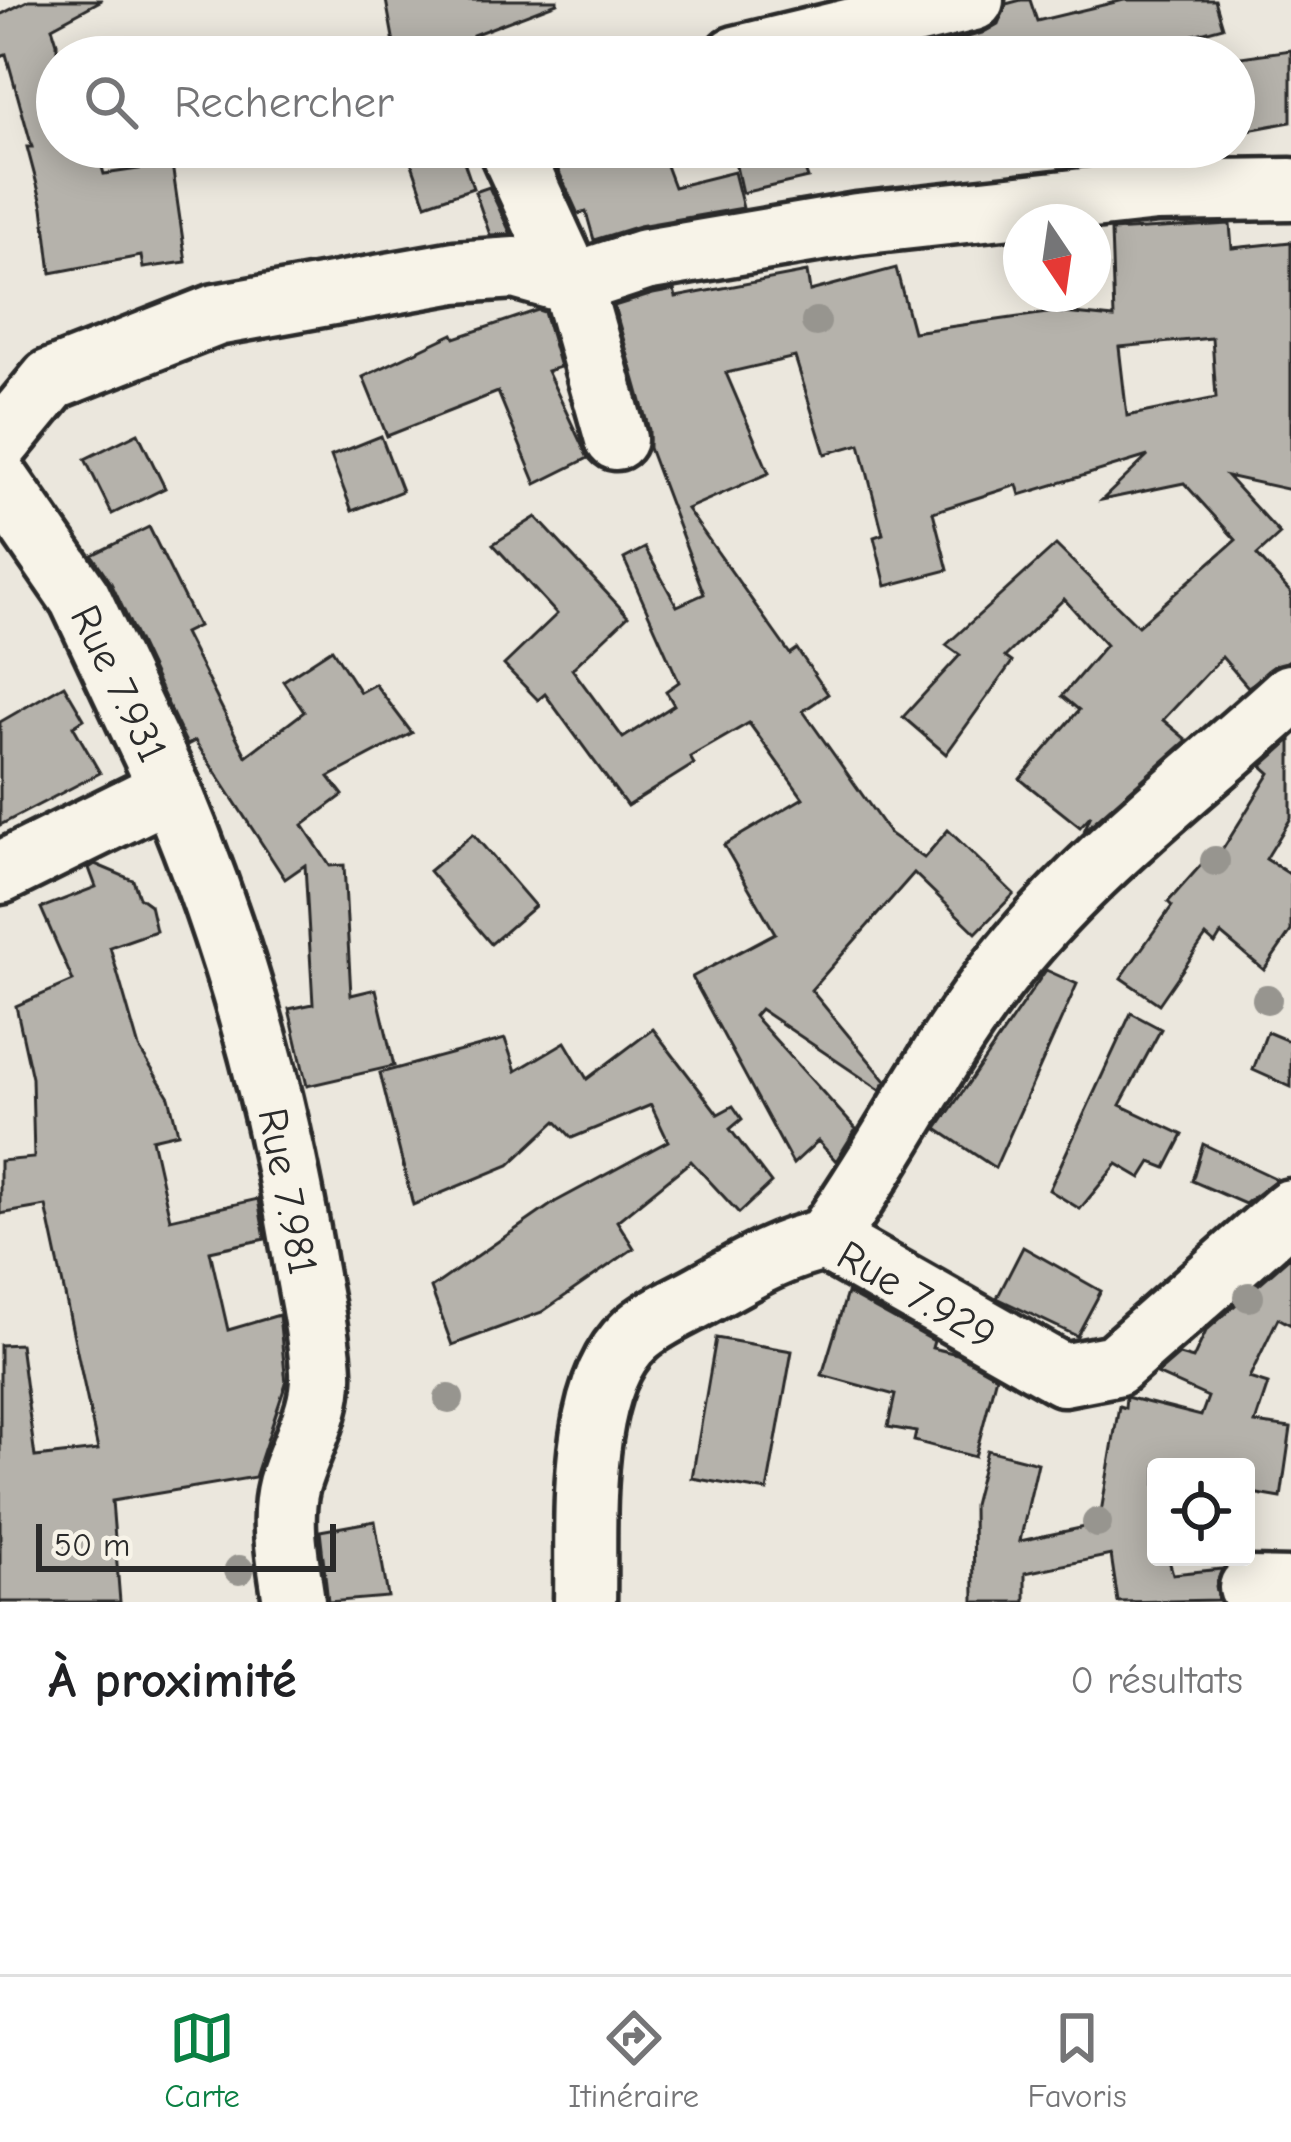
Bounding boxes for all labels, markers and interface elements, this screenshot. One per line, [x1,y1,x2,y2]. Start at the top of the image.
search box [36,36,1255,168]
icon: search [78,69,144,135]
text: Rechercher [174,76,394,128]
north arrow [1003,204,1111,312]
street label: Rue 7.931 [60,597,178,770]
street label: Rue 7.981 [247,1104,328,1279]
street label: Rue 7.929 [828,1230,1004,1360]
map controls [1147,1458,1255,1566]
button: locate [1147,1458,1255,1566]
scale bar [36,1518,336,1571]
text: 50 m [54,1526,130,1564]
text: À proximité [48,1651,297,1710]
text: 0 résultats [1070,1658,1243,1703]
tab: Carte [164,2005,240,2115]
tab: Itinéraire [568,2005,699,2115]
tab: Favoris [1028,2005,1127,2115]

